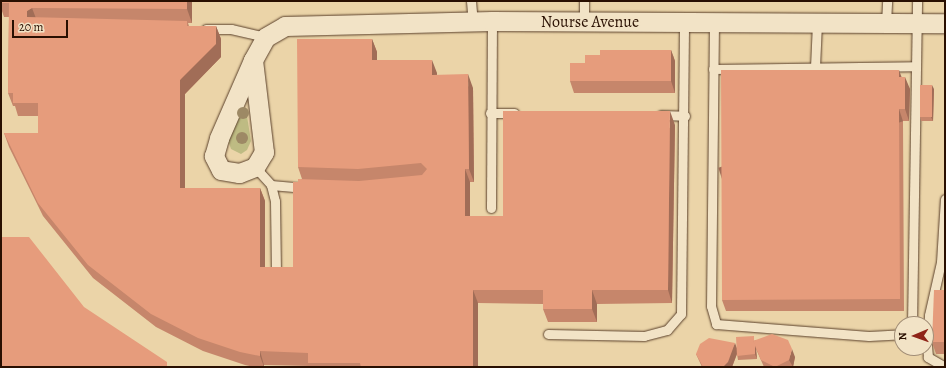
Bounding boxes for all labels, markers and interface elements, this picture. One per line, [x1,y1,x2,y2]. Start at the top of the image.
scale bar [14,12,70,38]
street label: Nourse Avenue [541,12,639,32]
text: 20 m [19,19,43,35]
north arrow [894,316,934,356]
text: N [895,332,910,341]

